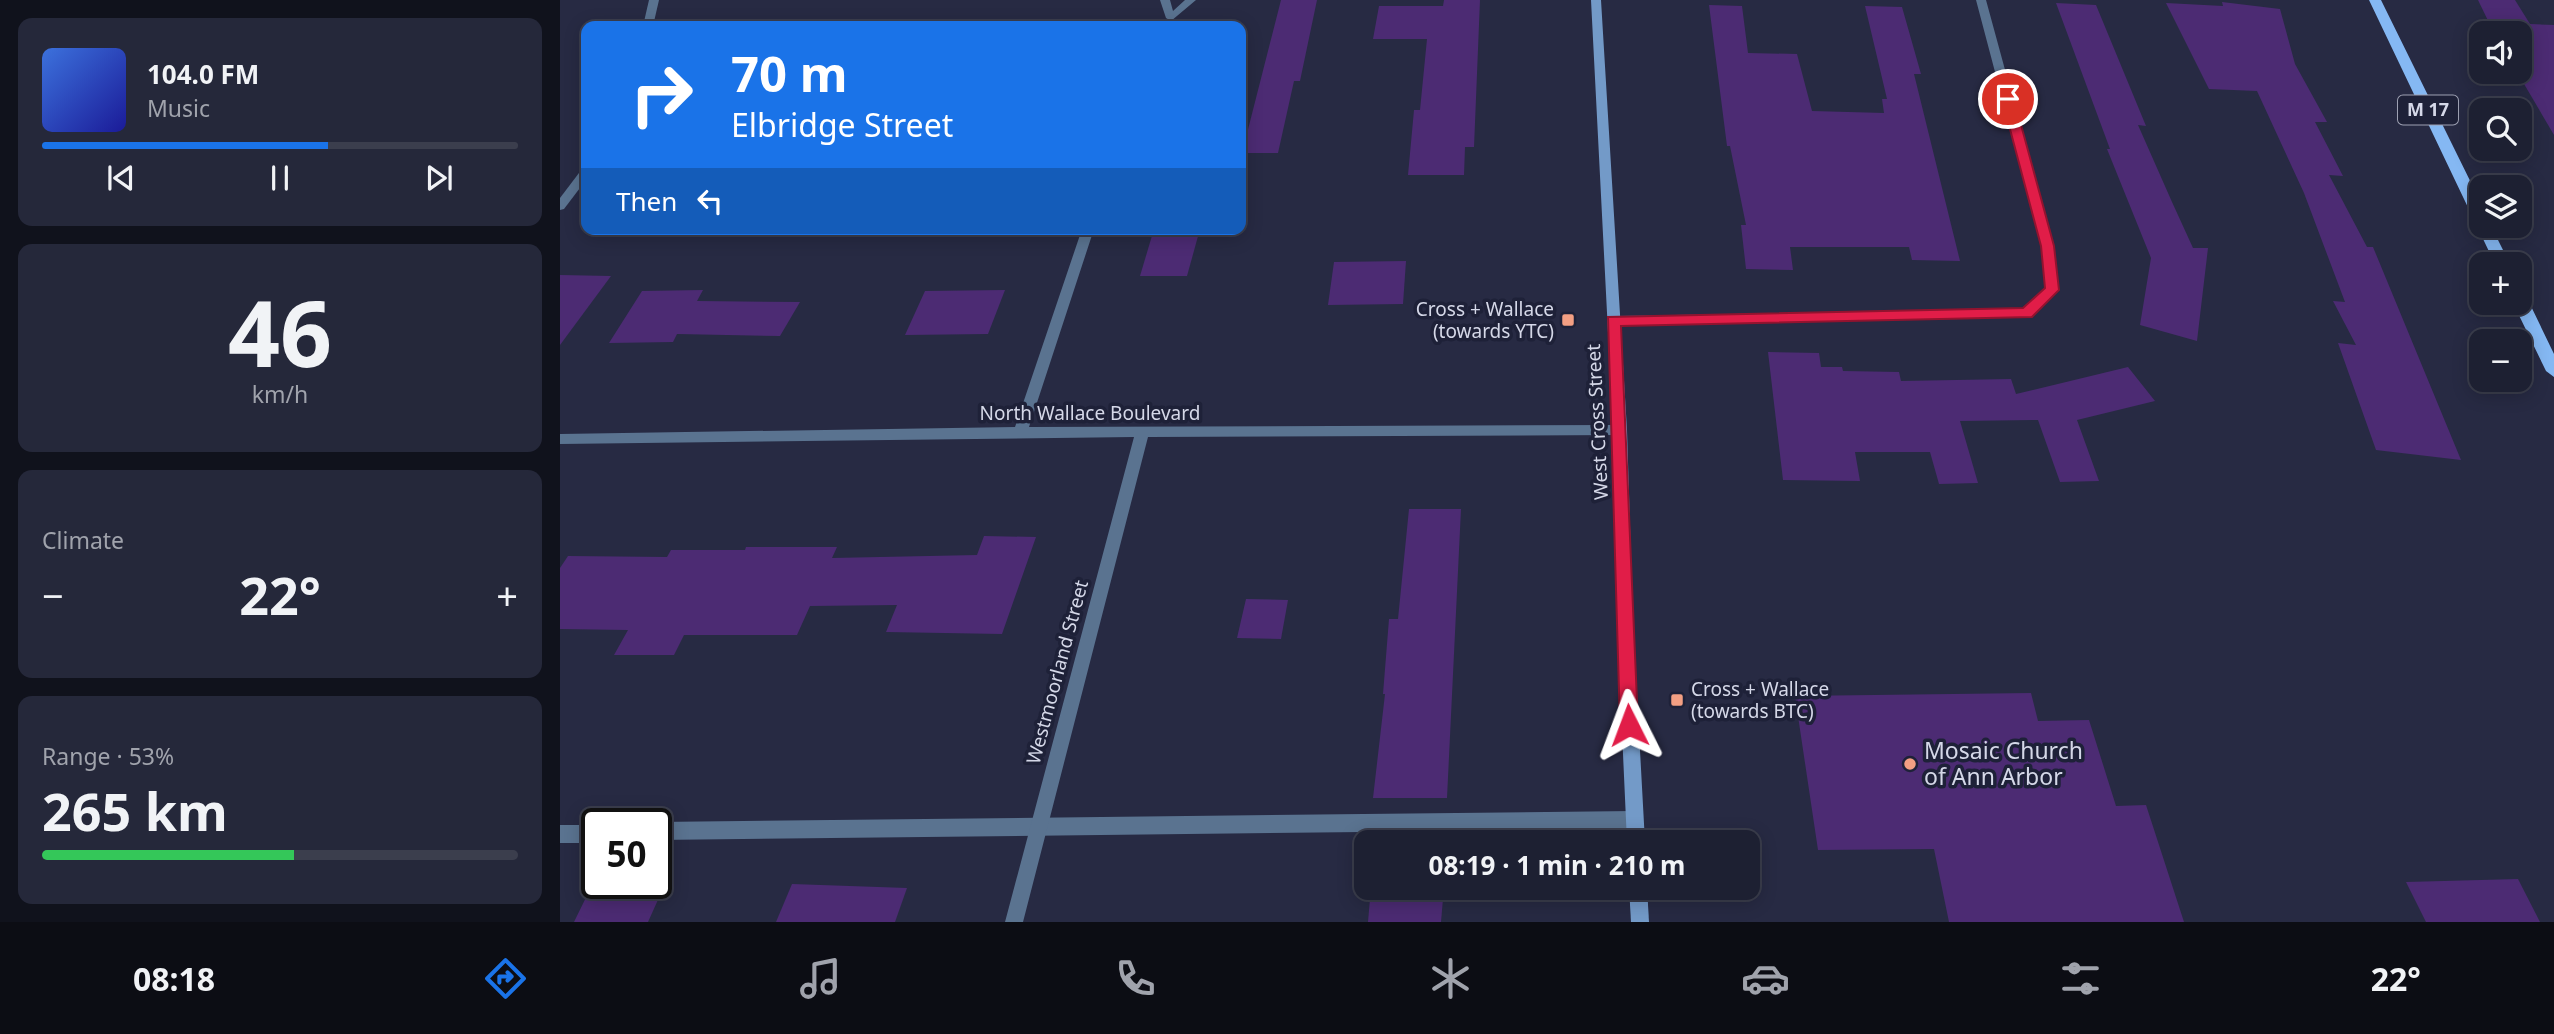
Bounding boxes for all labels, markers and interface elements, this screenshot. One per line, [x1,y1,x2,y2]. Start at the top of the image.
map controls [2469,21,2532,392]
button: sound [2469,21,2532,84]
text: 70 m [731,40,848,106]
icon: right [616,49,707,140]
text: 104.0 FM [147,56,259,92]
pin [1978,69,2038,129]
icon: arrive [1989,80,2027,118]
text: Music [147,92,210,124]
road number: M 17 [2398,96,2458,124]
button: search [2469,98,2532,161]
text: Elbridge Street [731,103,953,146]
icon: previous [102,159,140,197]
icon: pause [261,159,299,197]
icon: next [420,159,458,197]
button: layers [2469,175,2532,238]
icon: left [691,182,729,220]
text: Then [616,183,677,219]
button: + [2469,252,2532,315]
text: 46 [228,270,332,394]
place label: Cross + Wallace (towards YTC) [1416,296,1554,344]
marker: Cross + Wallace (towards YTC) [1560,312,1576,328]
button: − [2469,329,2532,392]
street label: West Cross Street [1580,343,1614,501]
text: km/h [252,378,308,410]
street label: North Wallace Boulevard [980,400,1200,426]
text: Climate [42,524,124,556]
text: 22° [239,559,321,630]
text: − [42,569,64,621]
text: + [496,569,518,621]
street label: Westmoorland Street [1020,577,1094,767]
place label: Cross + Wallace (towards BTC) [1691,676,1829,724]
position arrow [1592,688,1666,762]
marker: Cross + Wallace (towards BTC) [1669,692,1685,708]
place label: Mosaic Church of Ann Arbor [1924,734,2083,792]
text: Range · 53% [42,740,174,772]
marker: Mosaic Church of Ann Arbor [1902,756,1918,772]
text: 265 km [42,775,228,846]
speed limit sign: 50 [581,808,672,899]
text: 08:19 · 1 min · 210 m [1429,847,1685,883]
icon: directions [481,954,530,1003]
icon: music [796,954,845,1003]
icon: phone [1111,954,1160,1003]
icon: climate [1426,954,1475,1003]
icon: car [1741,954,1790,1003]
icon: filters [2056,954,2105,1003]
text: 08:18 [133,957,215,1000]
text: 22° [2371,957,2421,1000]

